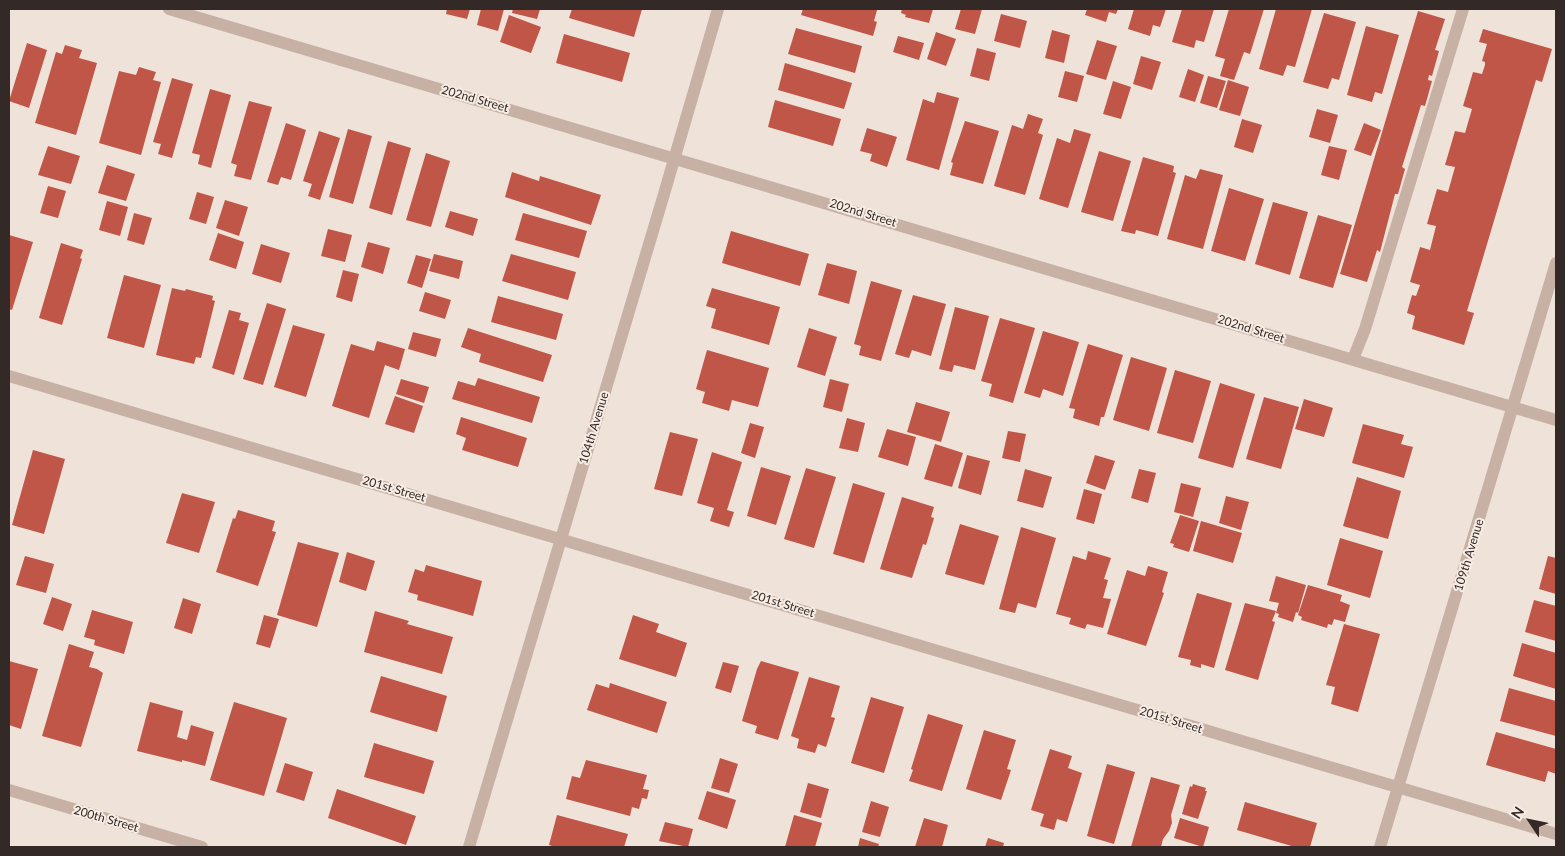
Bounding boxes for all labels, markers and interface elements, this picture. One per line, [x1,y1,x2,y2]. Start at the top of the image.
street label: 202nd Street [440,83,510,115]
street label: 202nd Street [828,196,898,230]
street label: 202nd Street [1216,312,1286,346]
street label: 104th Avenue [576,390,612,466]
street label: 201st Street [361,473,427,505]
street label: 109th Avenue [1451,517,1487,593]
street label: 201st Street [750,588,816,620]
street label: 201st Street [1138,704,1204,736]
north arrow [1505,796,1555,846]
street label: 200th Street [72,803,140,835]
text: N [1507,803,1527,822]

